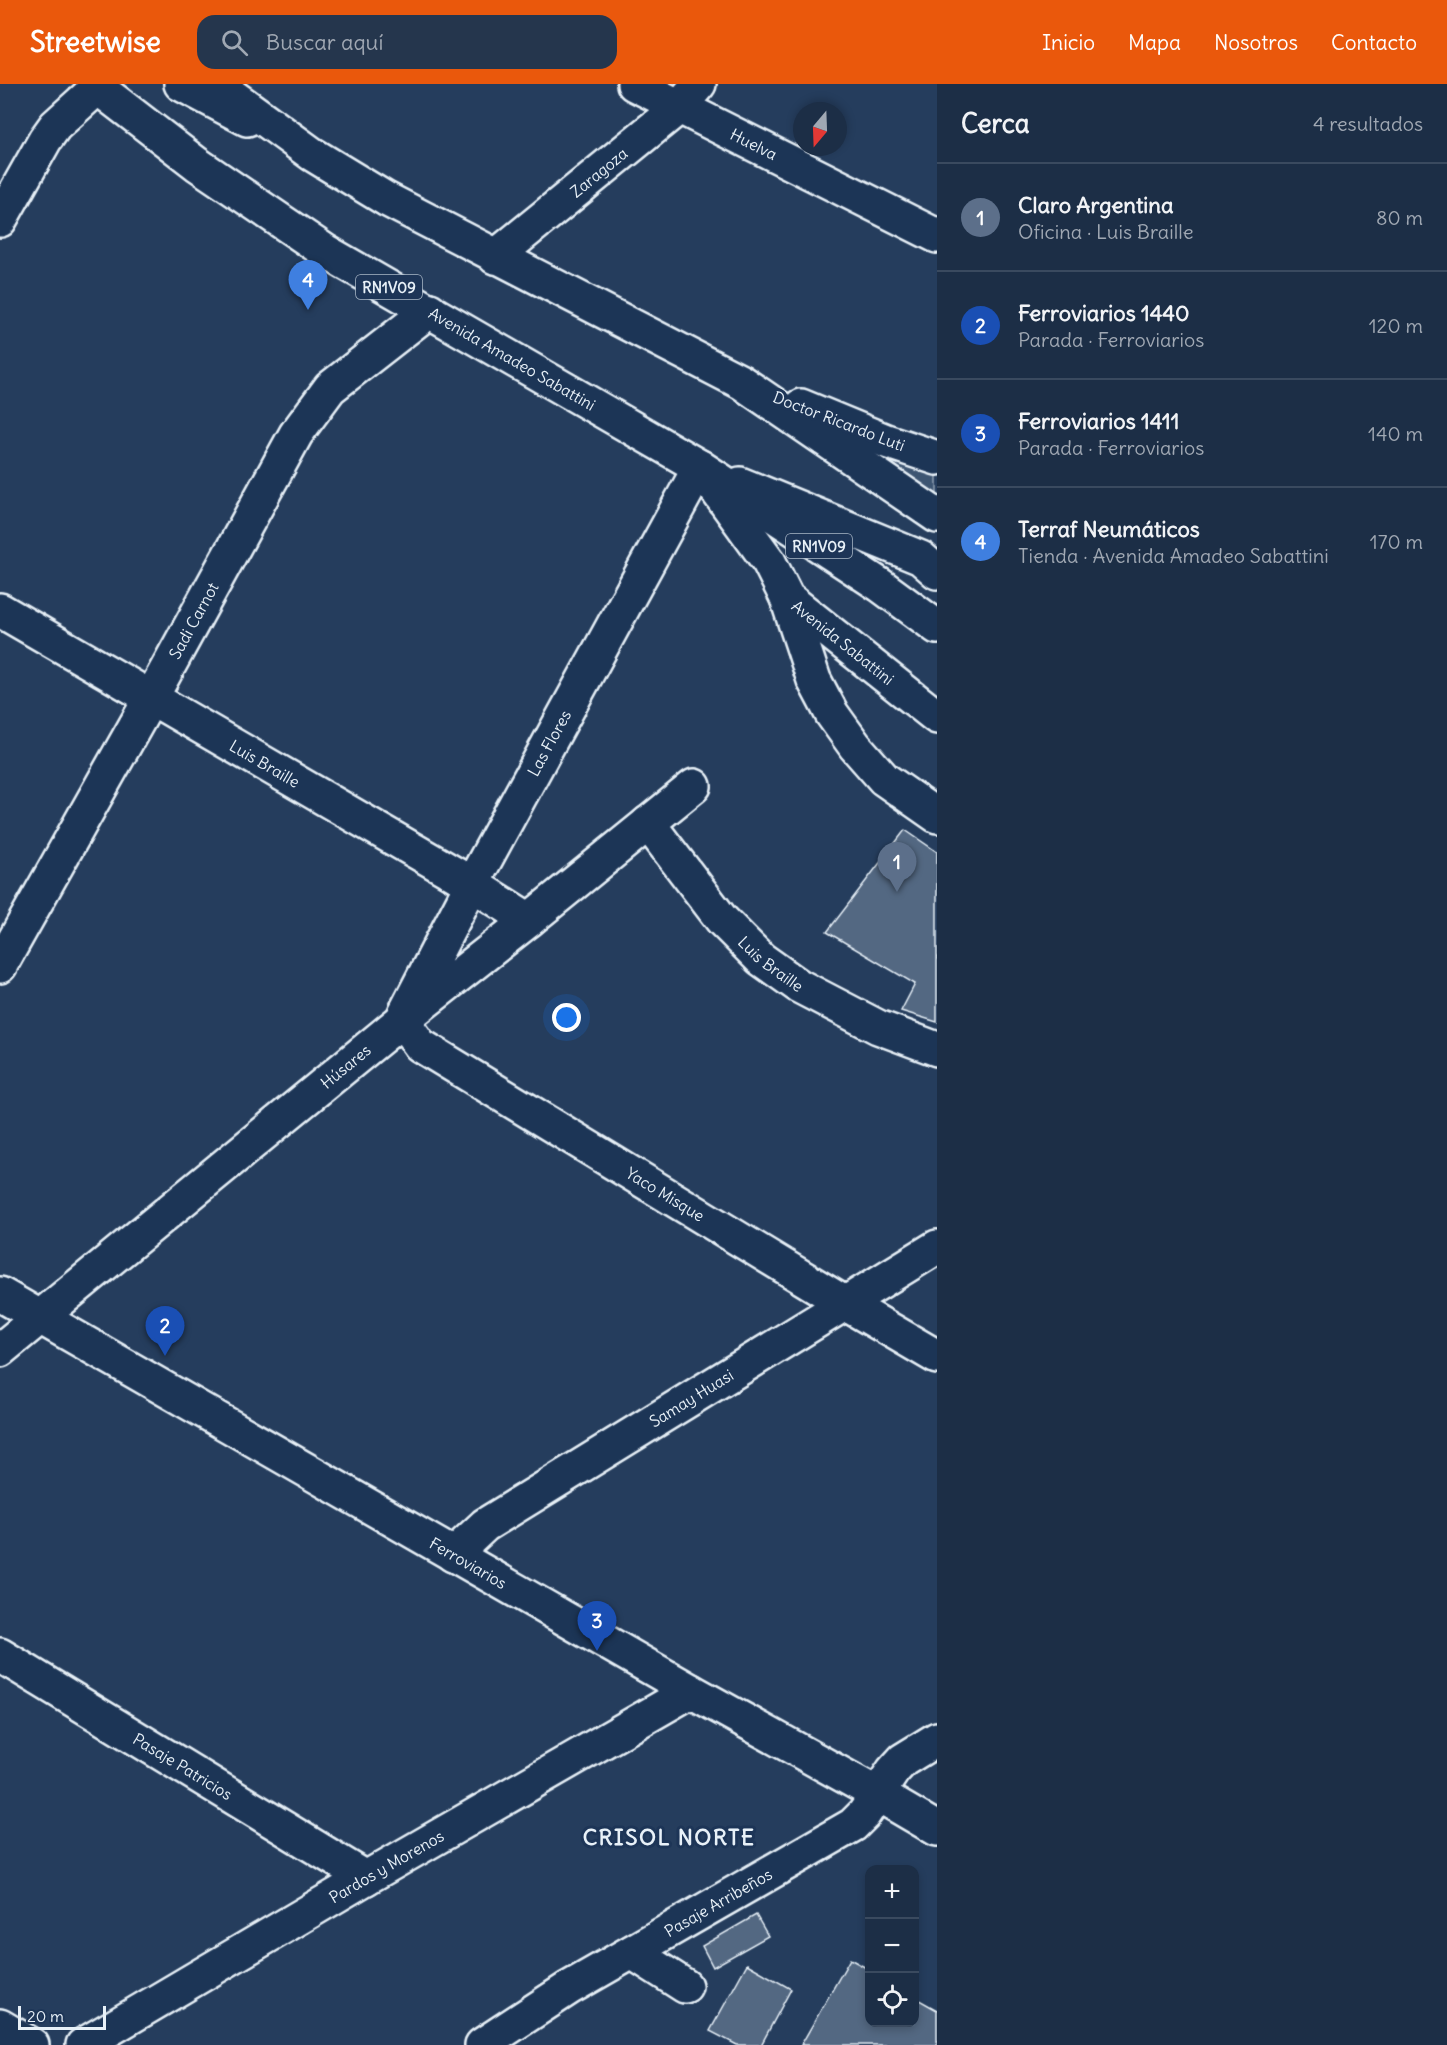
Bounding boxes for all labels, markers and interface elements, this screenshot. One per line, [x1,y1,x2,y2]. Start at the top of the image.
search box [197,15,617,69]
text: Streetwise [30,24,161,60]
icon: search [218,26,251,59]
text: Buscar aquí [266,28,383,56]
text: Inicio [1042,29,1095,56]
text: Mapa [1128,29,1181,56]
text: Nosotros [1214,29,1298,56]
text: Contacto [1331,29,1417,56]
north arrow [793,102,847,156]
text: Cerca [961,107,1030,140]
text: 4 resultados [1313,111,1423,136]
street label: Huelva [727,124,781,164]
street label: Zaragoza [566,143,631,202]
text: Claro Argentina [1018,191,1174,219]
text: 1 [977,205,984,230]
text: 80 m [1376,205,1423,230]
text: Oficina · Luis Braille [1018,219,1193,244]
pin: 4 [288,260,328,310]
road number: RN1V09 [356,275,422,299]
text: Ferroviarios 1440 [1018,299,1190,327]
street label: Avenida Amadeo Sabattini [425,303,599,415]
text: 2 [975,313,986,338]
text: 120 m [1369,313,1423,338]
text: Parada · Ferroviarios [1018,327,1204,352]
street label: Doctor Ricardo Luti [770,387,908,455]
text: Ferroviarios 1411 [1018,407,1180,435]
text: 3 [975,421,986,446]
text: 140 m [1368,421,1423,446]
text: Parada · Ferroviarios [1018,435,1204,460]
text: Terraf Neumáticos [1018,515,1200,543]
text: 4 [975,529,986,554]
text: 170 m [1370,529,1423,554]
road number: RN1V09 [786,534,852,558]
text: Tienda · Avenida Amadeo Sabattini [1018,543,1329,568]
street label: Sadi Carnot [164,578,223,662]
street label: Avenida Sabattini [788,596,898,689]
street label: Las Flores [523,706,575,780]
street label: Luis Braille [226,735,303,792]
pin: 1 [878,842,916,892]
street label: Luis Braille [734,932,807,996]
your location [552,1003,581,1032]
street label: Húsares [316,1040,375,1093]
street label: Yaco Misque [623,1163,708,1226]
pin: 2 [146,1306,184,1356]
street label: Samay Huasi [646,1365,737,1432]
street label: Ferroviarios [426,1533,510,1593]
pin: 3 [578,1602,616,1651]
street label: Pasaje Patricios [129,1728,236,1804]
district label: CRISOL NORTE [583,1823,755,1851]
street label: Pardos y Morenos [325,1825,447,1908]
street label: Pasaje Arribeños [661,1864,776,1941]
map controls [865,1865,919,2027]
button: + [865,1865,919,1919]
button: − [865,1919,919,1973]
button: locate [865,1973,919,2027]
scale bar [18,2003,106,2030]
text: 20 m [27,2006,64,2026]

